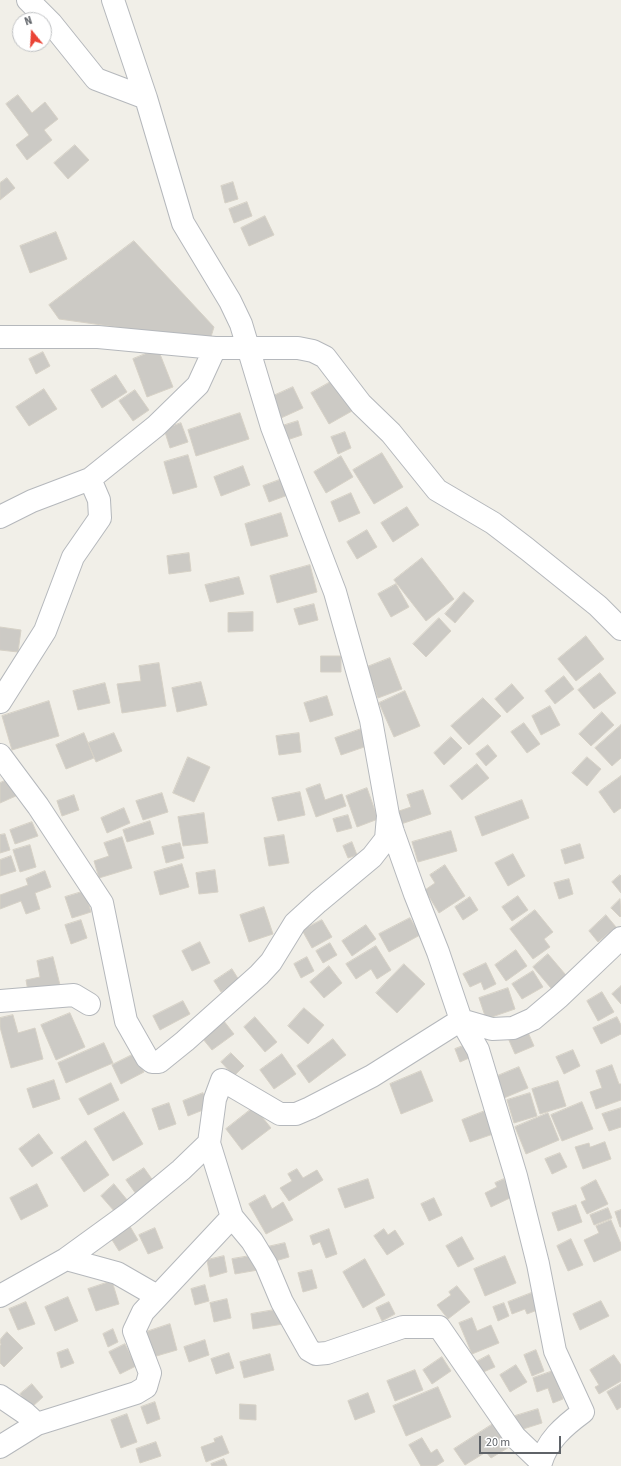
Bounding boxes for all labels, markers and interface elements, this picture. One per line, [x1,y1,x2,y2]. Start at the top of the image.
north arrow [12,12,52,52]
text: N [23,13,34,29]
scale bar [481,1428,563,1454]
text: 20 m [486,1434,510,1451]

